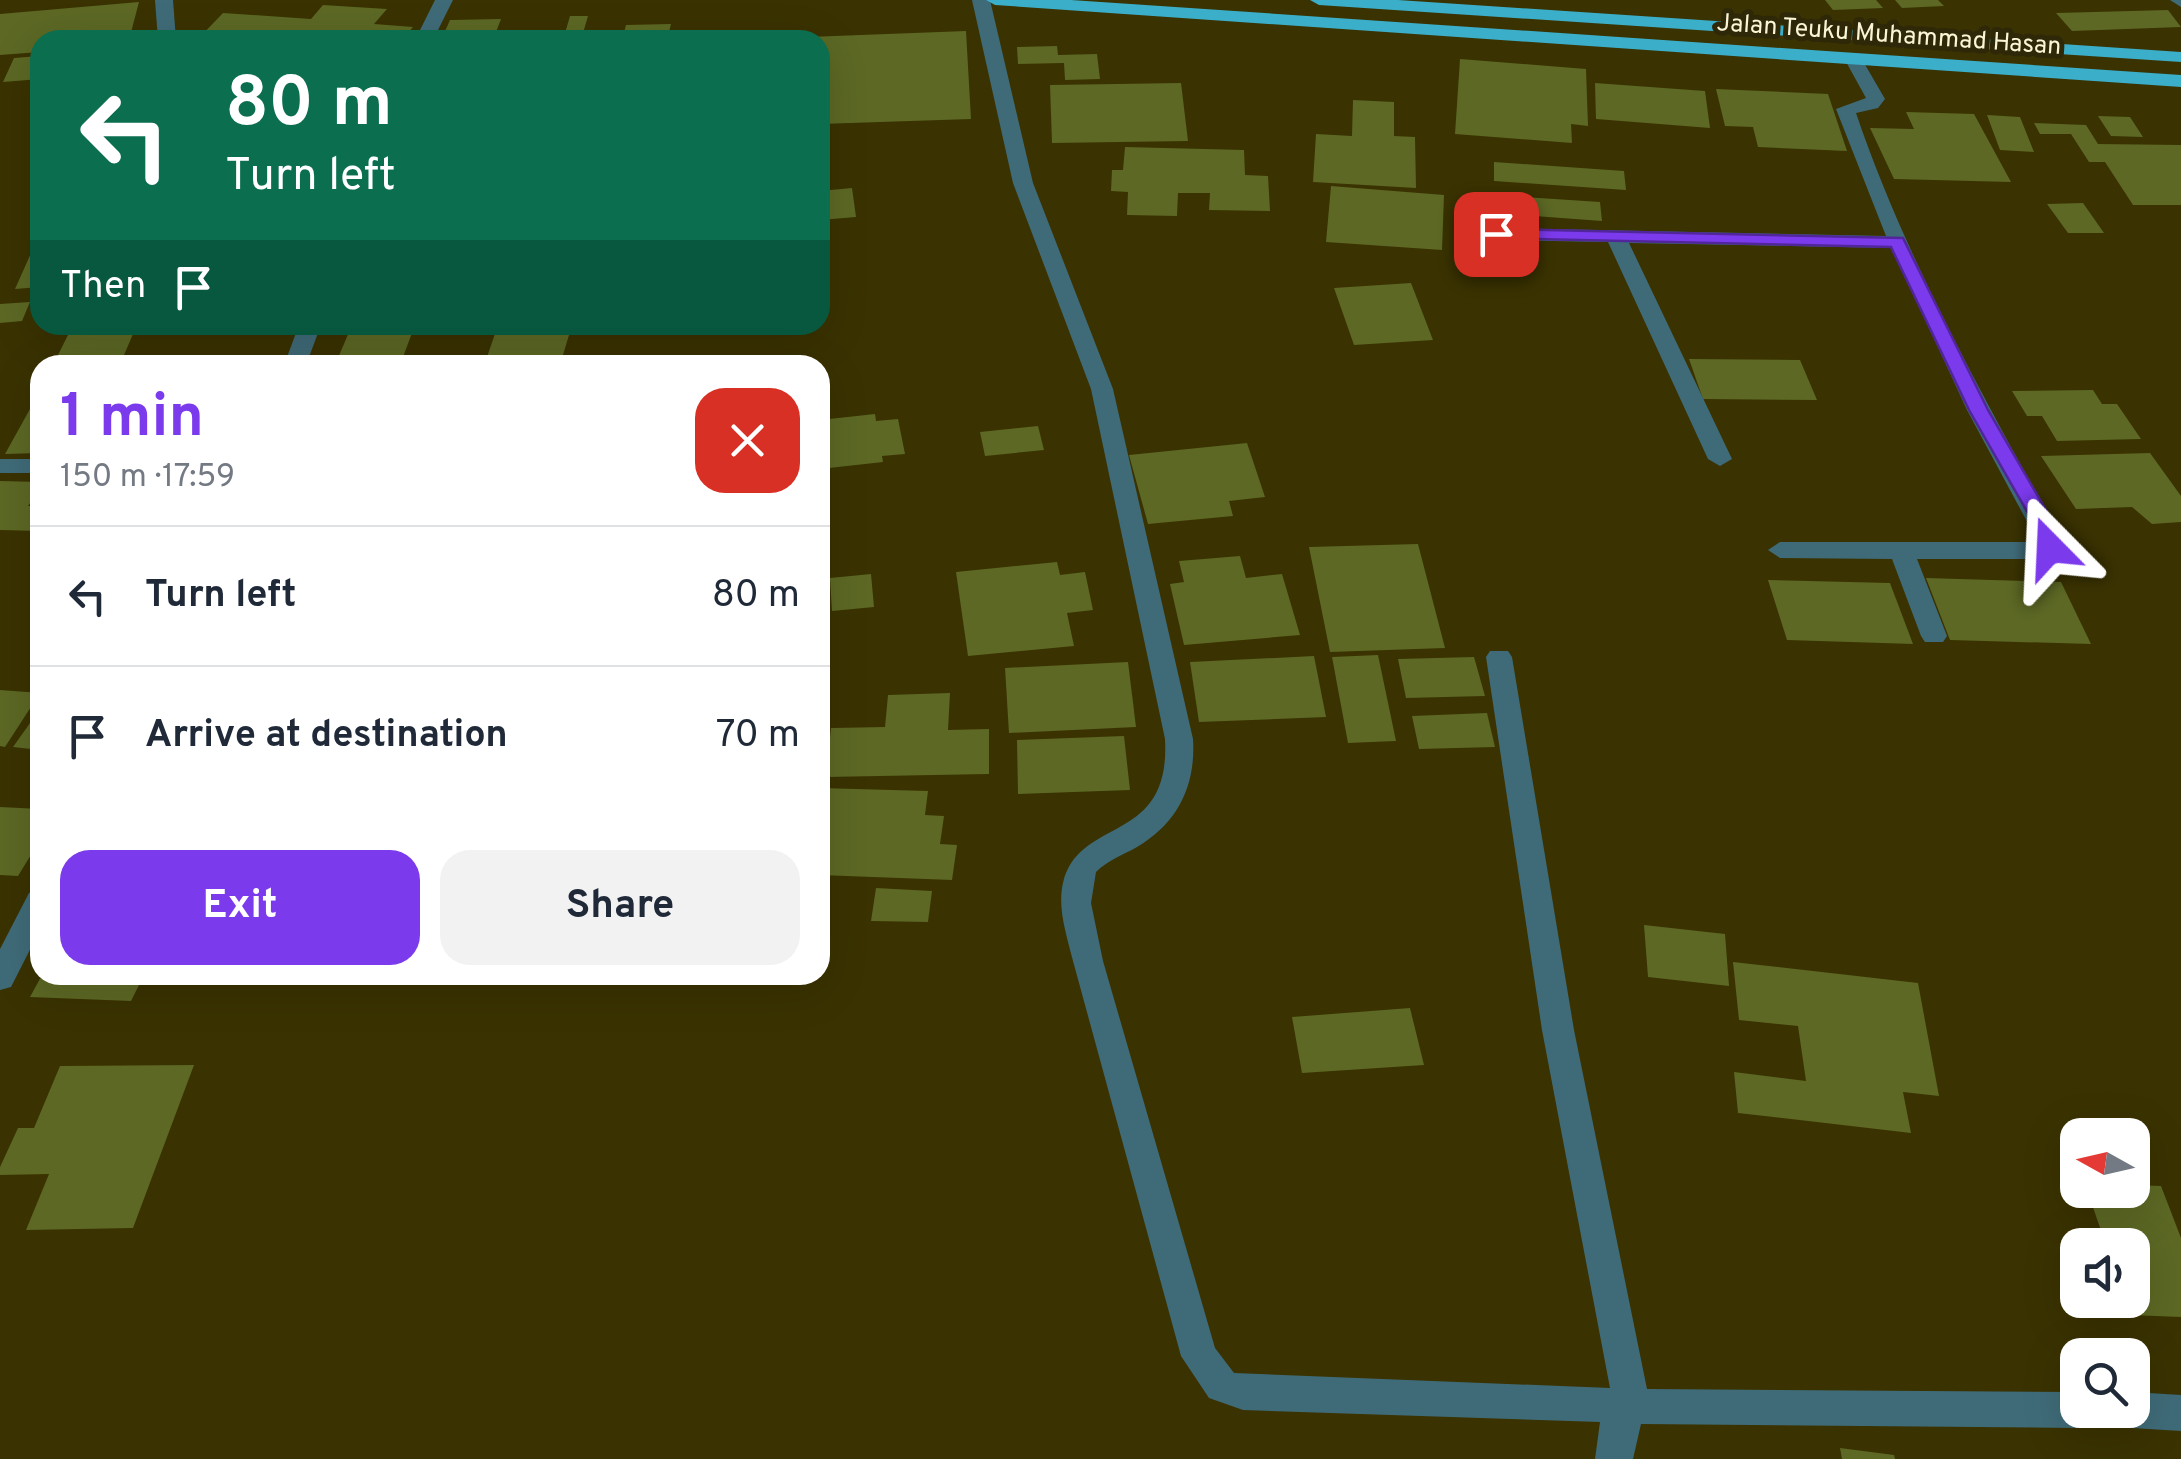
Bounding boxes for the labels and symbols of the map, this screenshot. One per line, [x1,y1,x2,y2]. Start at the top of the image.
street label: Jalan Teuku Muhammad Hasan [1716,8,2062,64]
pin [1454,192,1539,277]
position arrow [1998,496,2102,600]
north arrow [2060,1118,2150,1208]

